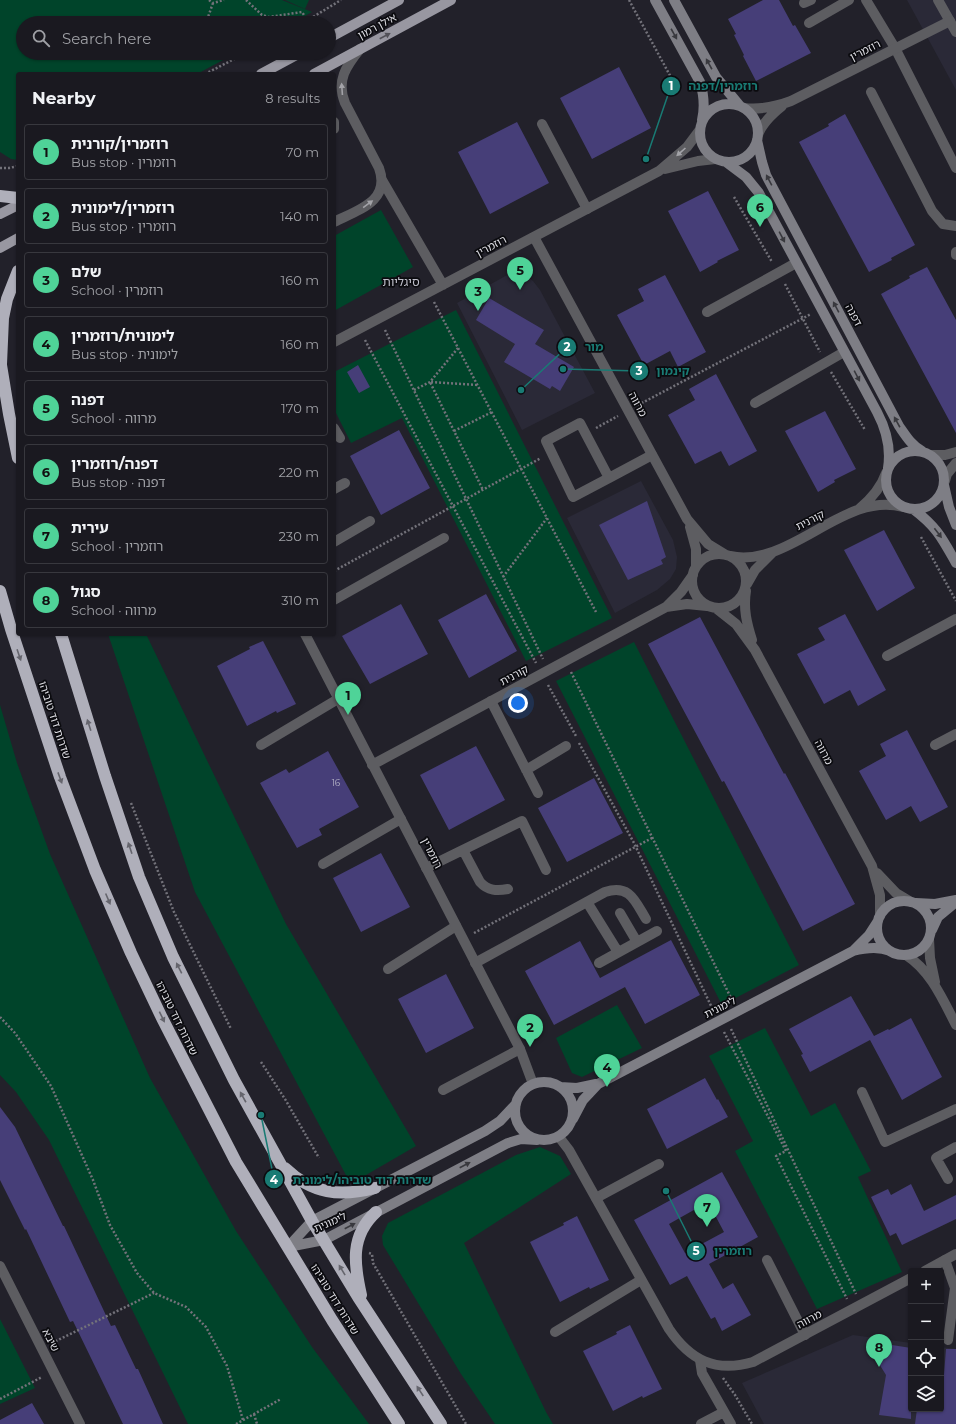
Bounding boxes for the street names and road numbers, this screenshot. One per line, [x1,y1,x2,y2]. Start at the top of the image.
street label: אילן רמון [355,10,399,42]
street label: רוזמרין [847,36,883,64]
street label: רוזמרין [473,232,509,260]
street label: דפנה [842,301,866,329]
street label: מרווה [626,389,650,419]
street label: קורנית [793,507,827,533]
street label: קורנית [497,662,531,688]
street label: שדרות דוד טוביהו [36,679,74,761]
street label: מרווה [812,737,836,767]
street label: רוזמרין [418,835,446,871]
street label: שדרות דוד טוביהו [153,979,201,1057]
street label: לימונית [702,993,739,1021]
street label: לימונית [312,1209,349,1235]
street label: שדרות דוד טוביהו [308,1261,362,1337]
street label: מרווה [794,1307,824,1331]
street label: שיבא [39,1326,63,1354]

